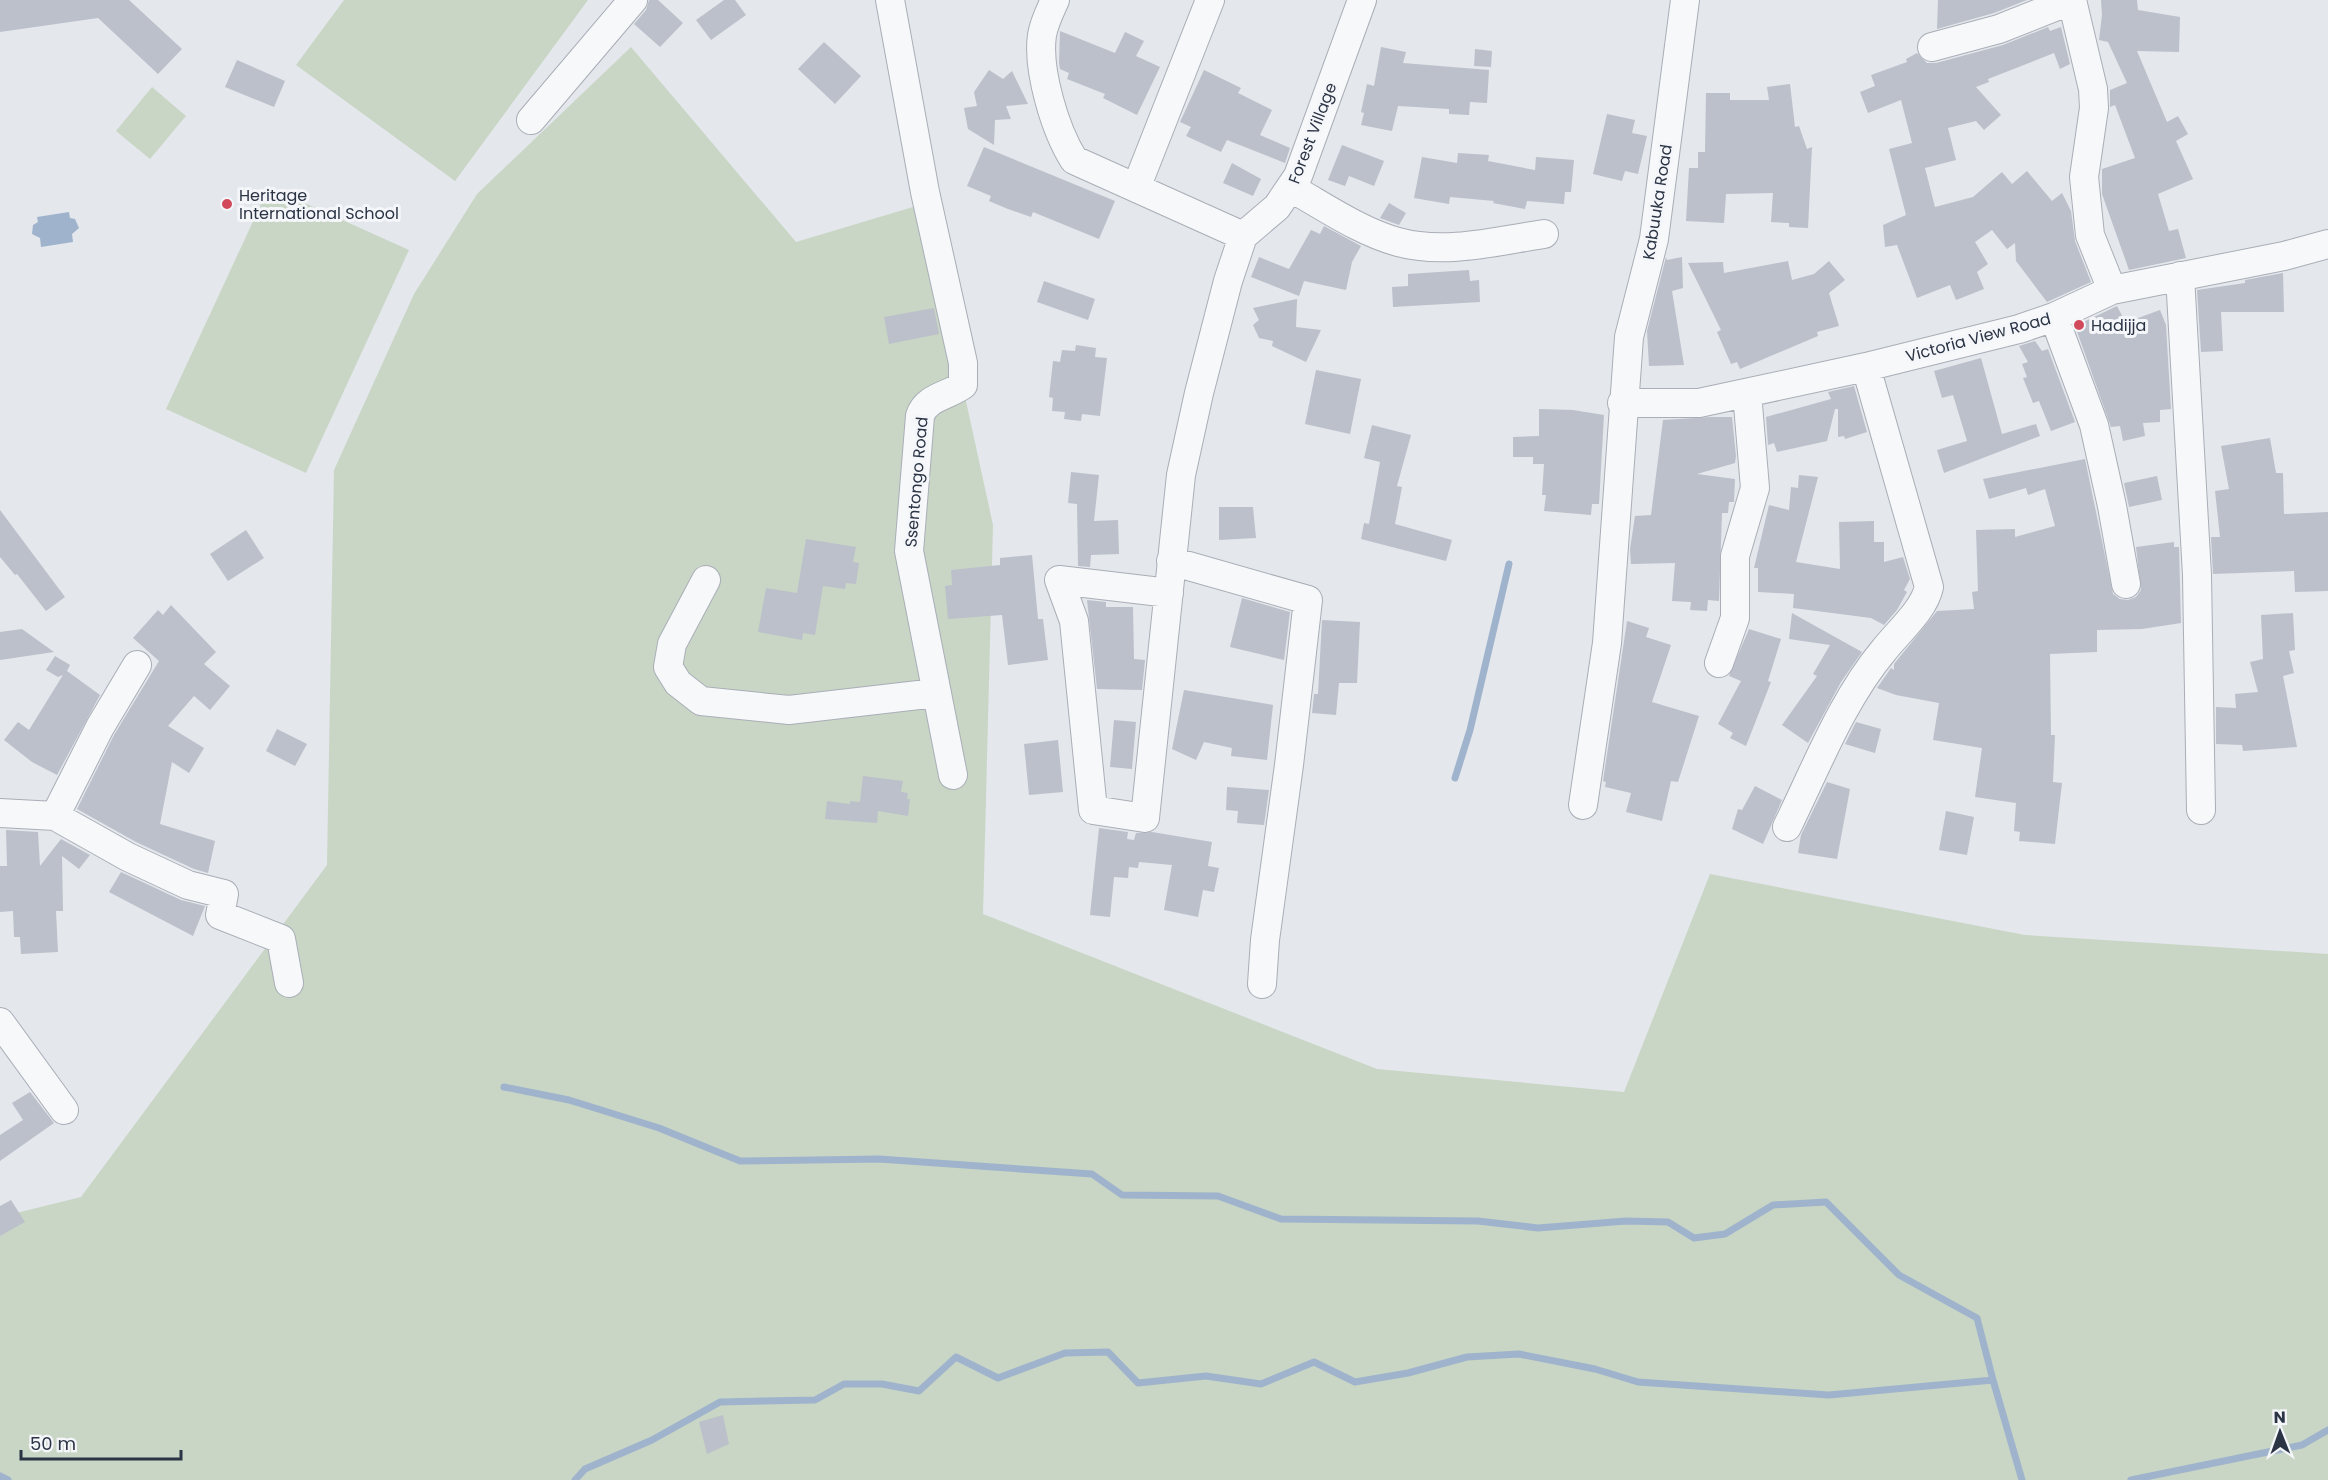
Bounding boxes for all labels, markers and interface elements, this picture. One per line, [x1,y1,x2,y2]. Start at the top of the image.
street label: Forest Village [1283,79,1342,187]
street label: Kabuuka Road [1637,143,1678,261]
place label: Heritage International School [239,184,399,225]
marker: Heritage International School [220,197,234,211]
street label: Victoria View Road [1903,307,2053,368]
place label: Hadijja [2091,314,2146,337]
marker: Hadijja [2072,318,2086,332]
street label: Ssentongo Road [899,416,934,548]
north arrow [2250,1402,2310,1462]
text: N [2274,1406,2286,1429]
scale bar [21,1423,182,1461]
text: 50 m [30,1431,76,1456]

